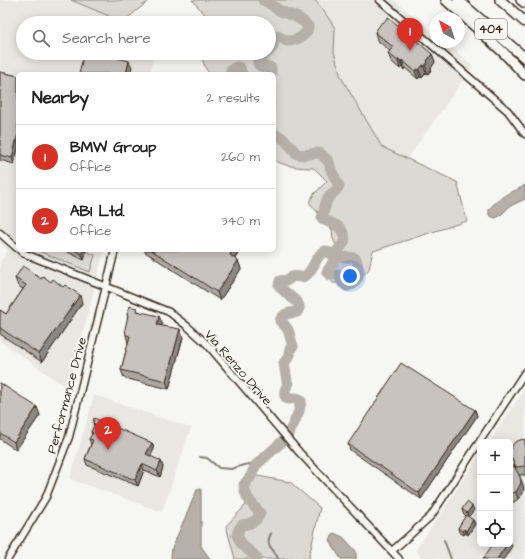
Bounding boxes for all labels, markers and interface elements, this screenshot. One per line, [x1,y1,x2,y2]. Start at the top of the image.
north arrow [429,12,465,48]
search box [16,16,276,60]
pin: 1 [397,18,423,51]
road number: 404 [475,19,507,39]
icon: search [30,27,52,49]
text: Search here [62,28,151,49]
text: Nearby [32,86,89,110]
text: 2 results [206,89,260,107]
text: BMW Group [70,137,156,158]
text: 1 [44,148,46,166]
text: 260 m [221,148,260,166]
text: Office [70,158,111,176]
text: ABI Ltd. [70,201,125,222]
text: 2 [41,212,49,230]
text: 340 m [221,212,260,230]
text: Office [70,222,111,240]
your location [340,266,360,286]
street label: Via Renzo Drive [200,326,276,409]
street label: Performance Drive [43,335,91,455]
pin: 2 [95,417,121,450]
map controls [477,439,513,547]
button: + [477,439,513,475]
button: − [477,475,513,511]
button: locate [477,511,513,547]

